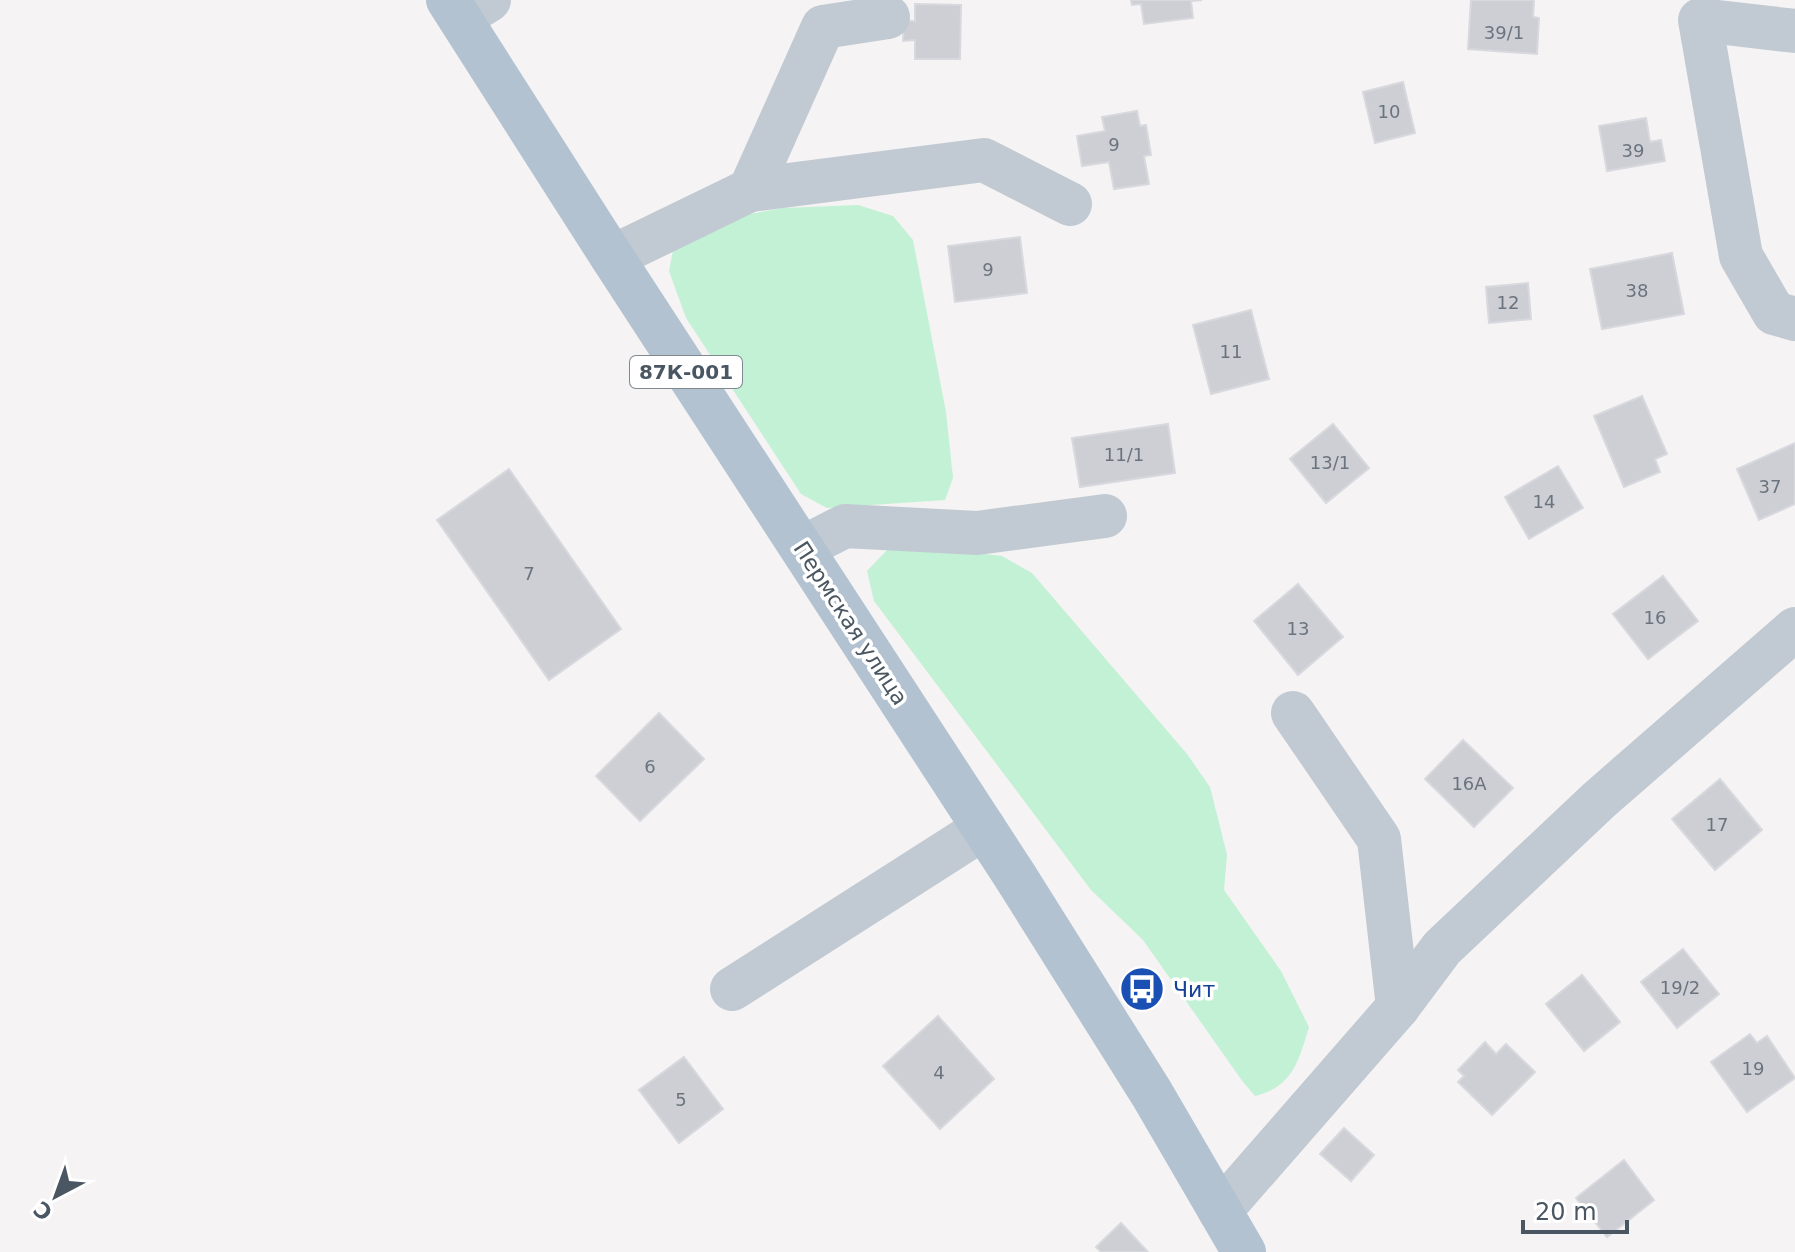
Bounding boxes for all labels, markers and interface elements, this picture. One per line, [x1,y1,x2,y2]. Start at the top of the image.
house number: 39/1 [1484,22,1524,43]
house number: 10 [1378,101,1400,122]
house number: 9 [1108,134,1120,155]
house number: 39 [1622,140,1644,161]
house number: 9 [982,259,994,280]
house number: 38 [1626,280,1648,301]
house number: 12 [1497,292,1519,313]
house number: 11 [1220,341,1242,362]
road number: 87К-001 [630,356,742,388]
house number: 11/1 [1104,444,1144,465]
house number: 13/1 [1310,452,1350,473]
house number: 37 [1759,476,1781,497]
house number: 14 [1533,491,1555,512]
street label: Пермская улица [788,537,913,710]
house number: 7 [523,563,535,584]
house number: 16 [1644,607,1666,628]
house number: 13 [1287,618,1309,639]
house number: 6 [644,756,656,777]
house number: 16А [1451,773,1487,794]
house number: 17 [1706,814,1728,835]
bus stop icon: Чит [1118,965,1166,1013]
place label: Чит [1173,977,1215,1002]
house number: 19/2 [1660,977,1700,998]
house number: 19 [1742,1058,1764,1079]
house number: 4 [933,1062,945,1083]
house number: 5 [675,1089,687,1110]
north arrow [16,1156,96,1236]
scale bar [1523,1184,1627,1234]
text: С [29,1196,58,1225]
text: 20 m [1535,1198,1597,1226]

